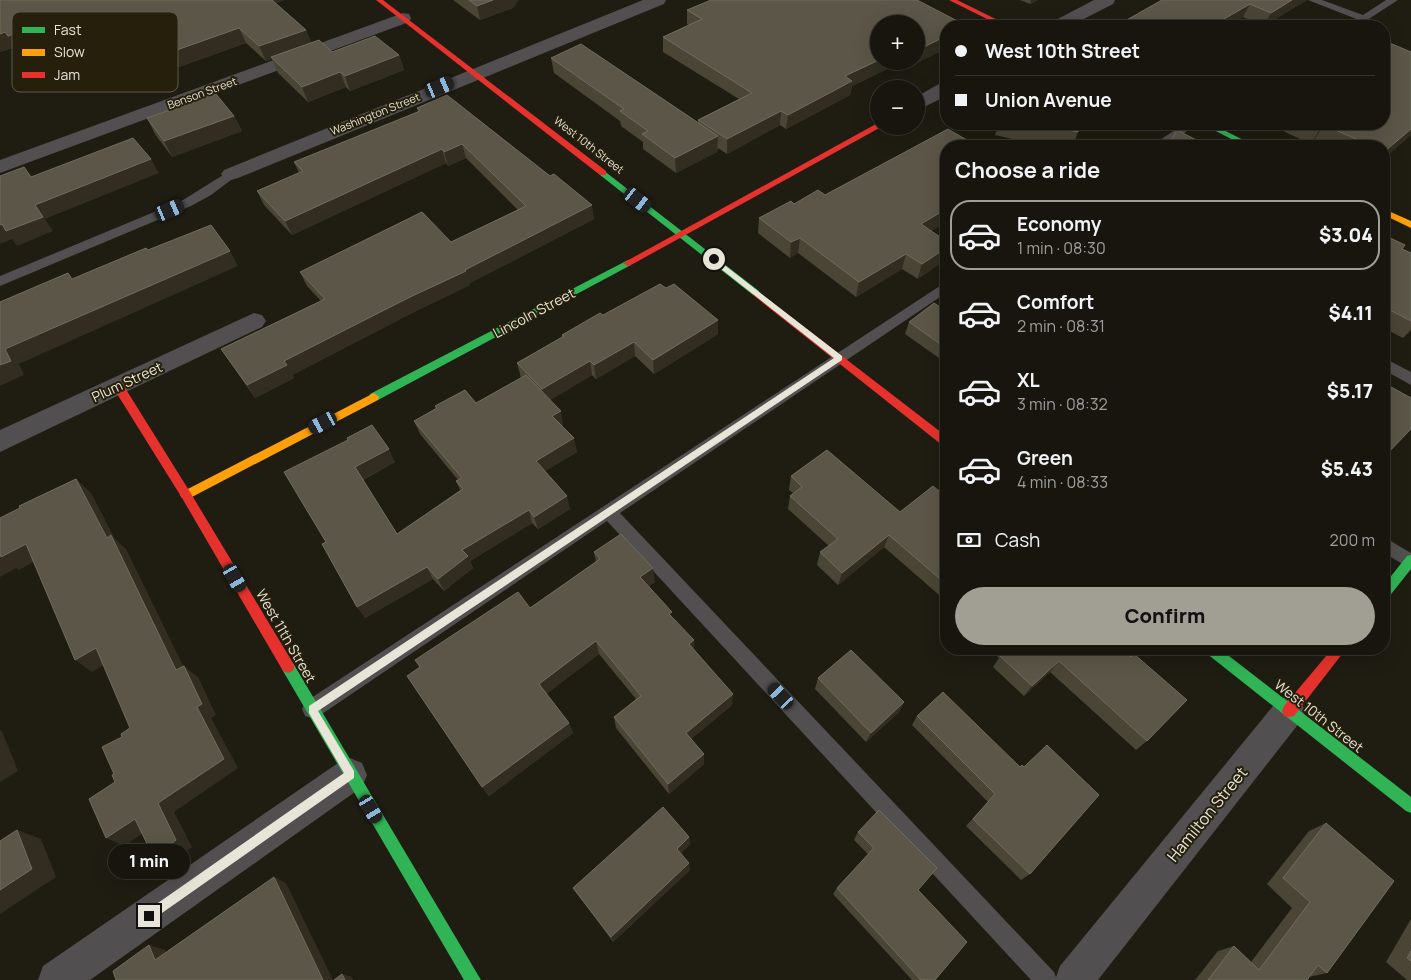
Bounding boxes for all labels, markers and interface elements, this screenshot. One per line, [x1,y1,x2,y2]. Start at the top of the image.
legend [12,12,178,92]
map controls [870,15,925,135]
button: + [870,15,925,70]
text: Fast [54,20,82,39]
text: West 10th Street [985,38,1140,64]
text: Slow [54,42,85,61]
text: Jam [54,65,80,84]
street label: Benson Street [165,73,239,112]
car [423,74,456,100]
button: − [870,80,925,135]
text: Union Avenue [985,87,1112,113]
street label: Washington Street [328,89,422,138]
street label: West 10th Street [551,113,627,177]
text: Choose a ride [955,155,1100,185]
car [621,185,654,215]
car [153,197,186,223]
text: Economy [1017,211,1101,237]
icon: car [957,213,1002,258]
text: $3.04 [1319,222,1373,248]
text: 1 min · 08:30 [1017,237,1106,259]
route start [703,248,725,270]
street label: Lincoln Street [490,283,578,342]
text: Comfort [1017,289,1094,315]
icon: car [957,291,1002,336]
text: $4.11 [1328,300,1373,326]
text: 2 min · 08:31 [1017,315,1105,337]
street label: Plum Street [88,357,166,406]
text: XL [1017,367,1040,393]
icon: car [957,369,1002,414]
text: $5.17 [1327,378,1373,404]
text: 3 min · 08:32 [1017,393,1108,415]
car [306,409,339,437]
text: Green [1017,445,1073,471]
icon: car [957,447,1002,492]
text: $5.43 [1321,456,1373,482]
text: 4 min · 08:33 [1017,471,1108,493]
icon: cash [955,526,983,554]
text: Cash [995,527,1040,553]
text: 200 m [1330,529,1375,551]
car [221,561,248,595]
street label: West 11th Street [252,586,321,686]
button: Confirm [955,587,1375,645]
street label: West 10th Street [1271,675,1368,757]
car [765,680,796,712]
street label: Hamilton Street [1162,762,1252,866]
car [356,792,385,826]
callout: 1 min [108,844,190,878]
text: 1 min [129,850,169,872]
route end [138,905,160,927]

